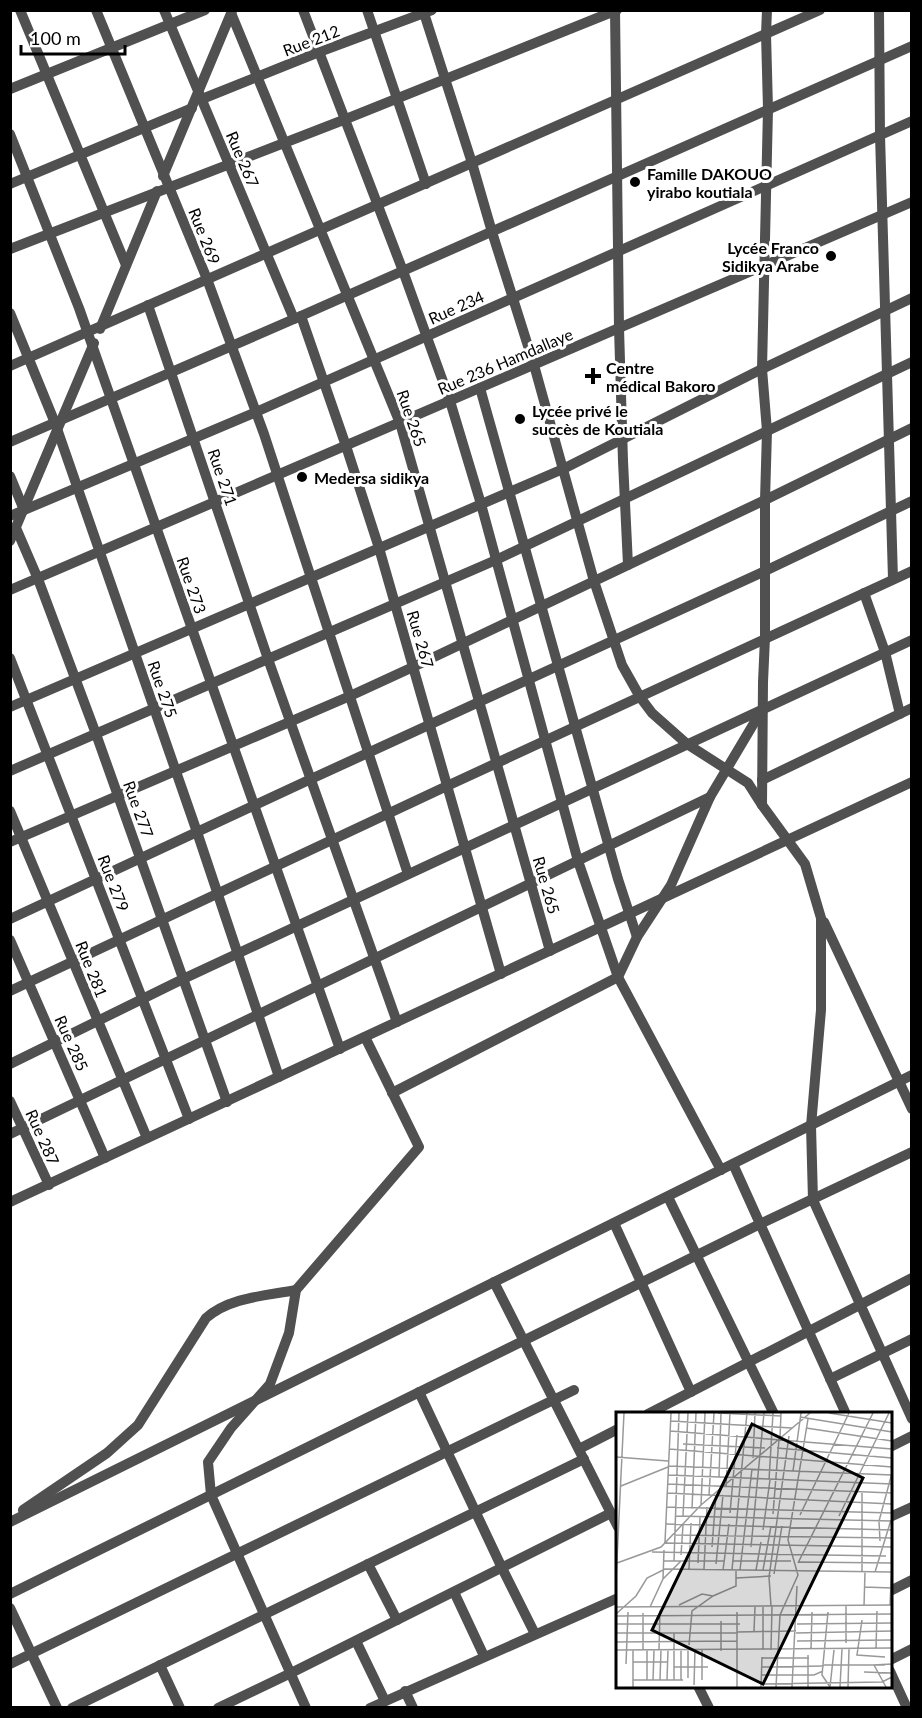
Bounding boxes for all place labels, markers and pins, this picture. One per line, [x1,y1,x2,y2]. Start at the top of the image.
place label: Famille DAKOUO yirabo koutiala [647,164,772,201]
marker: Famille DAKOUO yirabo koutiala [628,175,642,189]
place label: Lycée Franco Sidikya Arabe [722,238,819,275]
marker: Lycée Franco Sidikya Arabe [824,249,838,263]
place label: Centre médical Bakoro [606,358,716,395]
marker: Centre médical Bakoro [584,367,602,385]
place label: Lycée privé le succès de Koutiala [532,401,663,438]
marker: Lycée privé le succès de Koutiala [513,412,527,426]
place label: Medersa sidikya [314,468,429,487]
marker: Medersa sidikya [295,470,309,484]

